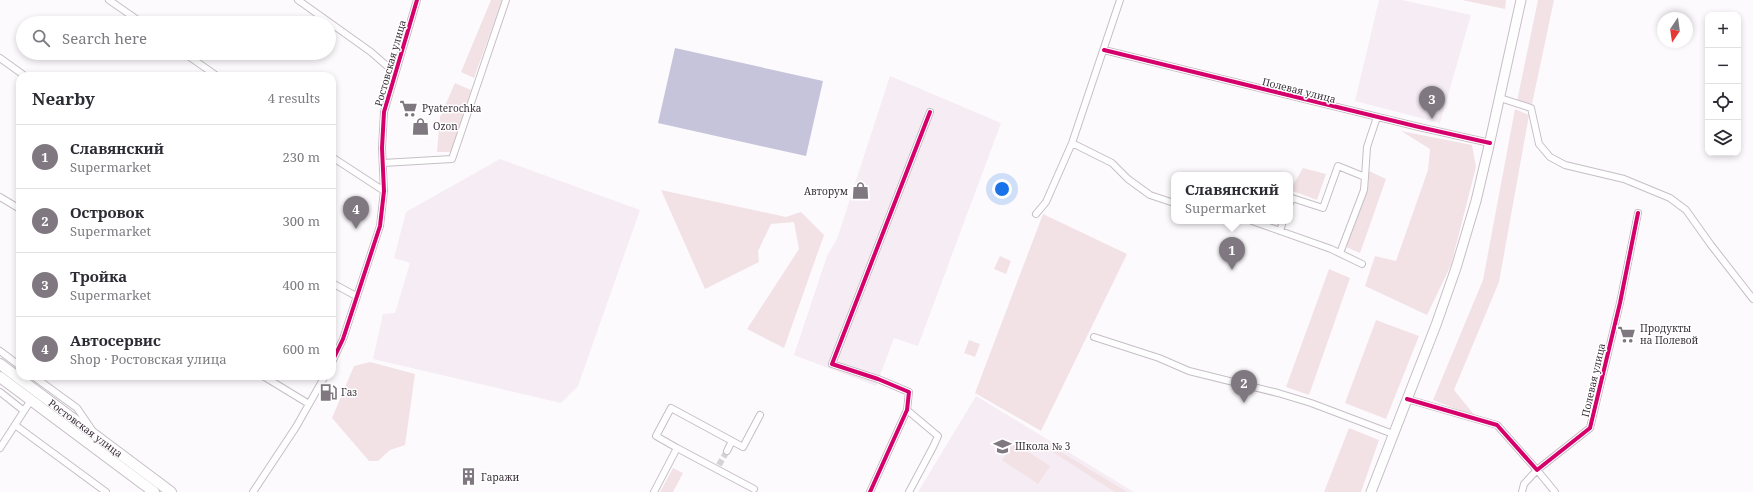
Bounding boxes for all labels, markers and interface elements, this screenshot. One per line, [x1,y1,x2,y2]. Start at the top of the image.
north arrow [1657,12,1693,48]
map controls [1705,12,1741,156]
button: + [1705,12,1741,48]
search box [16,16,336,60]
street label: Ростовская улица [371,18,409,108]
icon: search [30,27,52,49]
text: Search here [62,28,147,48]
button: − [1705,48,1741,84]
street label: Полевая улица [1261,74,1338,106]
button: locate [1705,84,1741,120]
pin: 3 [1419,86,1445,119]
text: Nearby [32,87,95,110]
text: 4 results [268,89,320,107]
supermarket icon: Pyaterochka [399,98,419,118]
place label: Pyaterochka [422,101,482,115]
shop icon: Ozon [410,116,430,136]
place label: Ozon [433,119,458,133]
button: layers [1705,120,1741,156]
text: Славянский [70,138,164,158]
text: 1 [41,148,49,166]
text: 230 m [283,148,320,166]
text: Supermarket [70,158,151,176]
popup [1171,172,1293,224]
your location [992,179,1012,199]
text: Славянский [1185,179,1279,199]
shop icon: Авторум [851,181,871,201]
place label: Авторум [804,184,848,198]
pin: 4 [343,196,369,229]
text: Supermarket [1185,199,1266,217]
text: Островок [70,202,144,222]
text: 2 [41,212,49,230]
text: 300 m [283,212,320,230]
text: Supermarket [70,222,151,240]
pin: 1 [1219,237,1245,270]
text: Тройка [70,266,127,286]
text: 3 [41,276,49,294]
text: 400 m [283,276,320,294]
text: Supermarket [70,286,151,304]
place label: Продукты на Полевой [1640,321,1698,347]
supermarket icon: Продукты на Полевой [1617,324,1637,344]
text: Автосервис [70,330,161,350]
text: 4 [41,340,49,358]
text: 600 m [283,340,320,358]
street label: Полевая улица [1578,341,1608,418]
text: Shop · Ростовская улица [70,350,227,368]
pin: 2 [1231,370,1257,403]
fuel station icon: Газ [318,382,338,402]
place label: Газ [341,385,357,399]
street label: Ростовская улица [46,396,126,461]
school or university icon: Школа № 3 [992,436,1012,456]
place label: Школа № 3 [1015,439,1071,453]
building icon: Гаражи [458,467,478,487]
place label: Гаражи [481,470,519,484]

